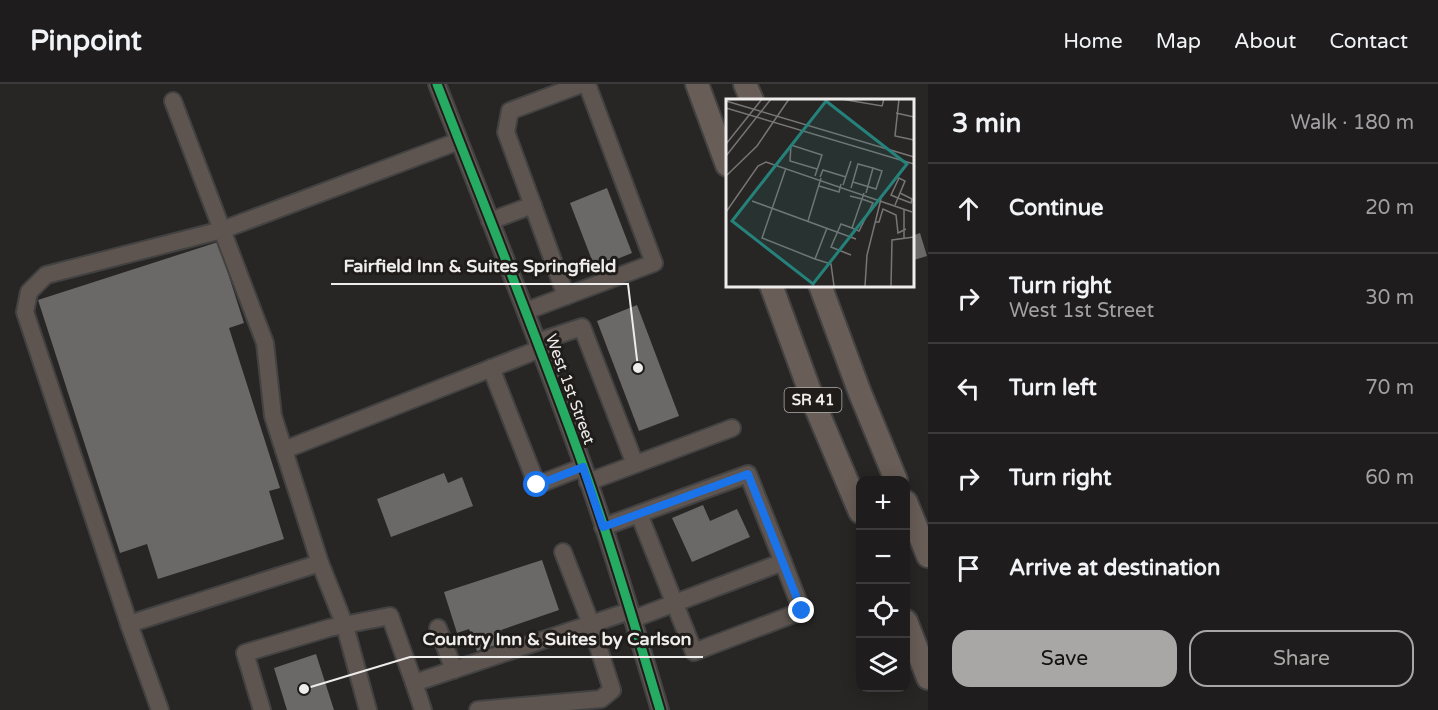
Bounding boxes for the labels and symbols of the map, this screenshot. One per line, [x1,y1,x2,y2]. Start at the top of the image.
inset map [726,99,913,286]
callout: Fairfield Inn & Suites Springfield [331,248,628,284]
text: Fairfield Inn & Suites Springfield [344,255,616,277]
street label: West 1st Street [541,331,599,447]
road number: SR 41 [784,388,842,412]
route start [523,471,549,497]
route end [788,597,814,623]
callout: Country Inn & Suites by Carlson [410,621,703,657]
text: Country Inn & Suites by Carlson [422,628,692,650]

